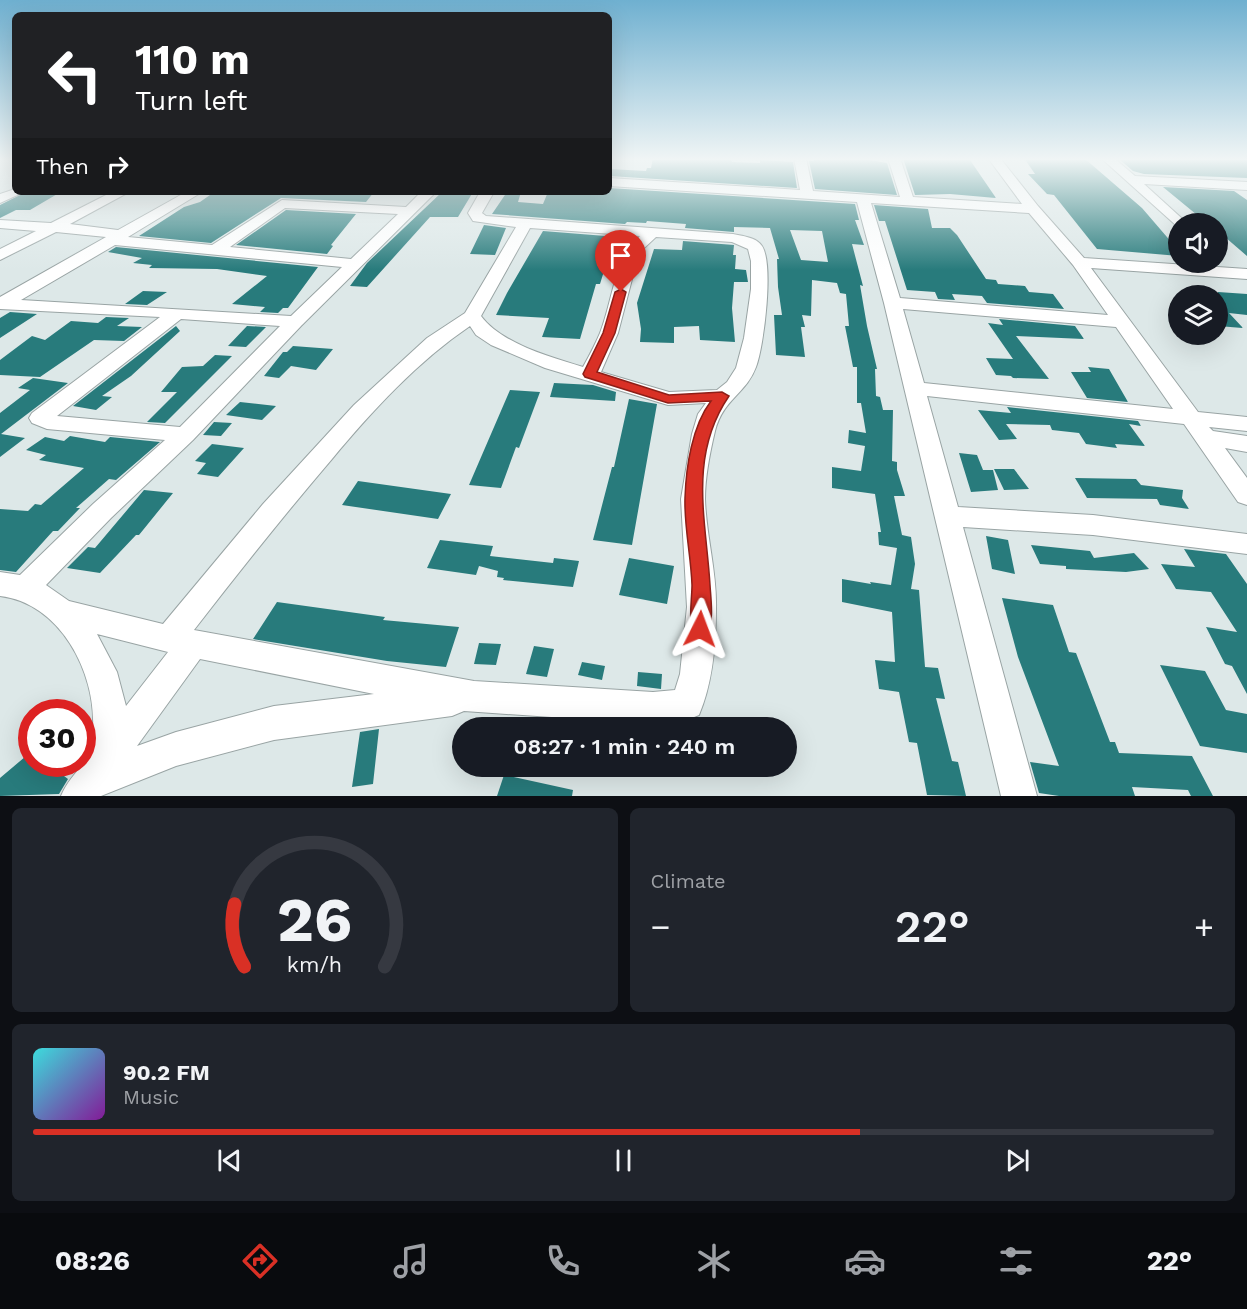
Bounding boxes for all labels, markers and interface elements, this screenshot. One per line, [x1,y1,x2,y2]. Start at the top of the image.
text: 110 m [135,35,250,84]
icon: left [36,36,114,114]
text: Turn left [135,85,247,117]
icon: right [101,150,134,183]
text: Then [36,154,89,179]
map controls [1168,213,1228,345]
button: sound [1168,213,1228,273]
pin [595,230,646,292]
icon: arrive [604,239,637,272]
button: layers [1168,285,1228,345]
position arrow [668,597,732,661]
speed limit sign: 30 [18,699,96,777]
text: 08:27 · 1 min · 240 m [514,734,735,759]
text: Climate [651,869,726,893]
text: 26 [277,883,353,956]
text: 22° [895,900,970,953]
text: − [651,907,670,946]
text: + [1194,907,1214,946]
text: km/h [287,952,342,977]
text: 90.2 FM [123,1060,210,1085]
text: Music [123,1085,179,1109]
icon: previous [213,1144,246,1177]
icon: pause [607,1144,640,1177]
icon: next [1001,1144,1034,1177]
icon: directions [239,1240,281,1282]
icon: music [390,1240,432,1282]
icon: phone [542,1240,584,1282]
icon: climate [693,1240,735,1282]
icon: car [844,1240,886,1282]
icon: filters [995,1240,1037,1282]
text: 08:26 [55,1245,130,1277]
text: 22° [1147,1245,1192,1277]

